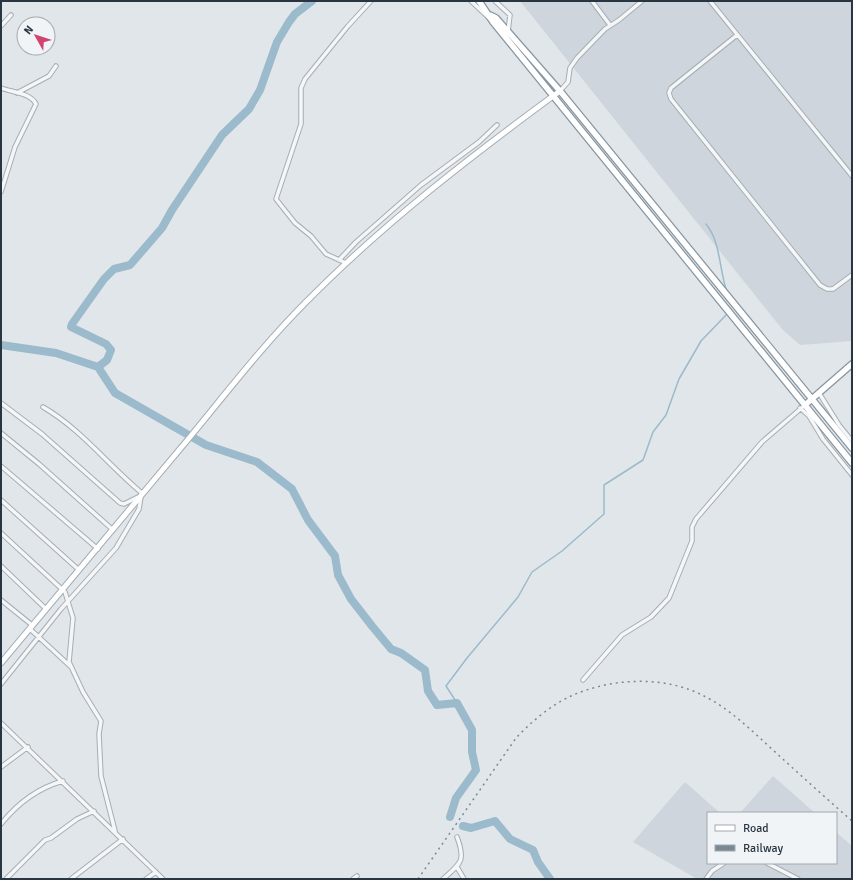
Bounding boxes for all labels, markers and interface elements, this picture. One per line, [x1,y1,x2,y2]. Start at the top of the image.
north arrow [16,16,56,56]
text: N [21,23,36,37]
legend [707,812,837,864]
text: Road [743,821,769,836]
text: Railway [743,841,783,856]

